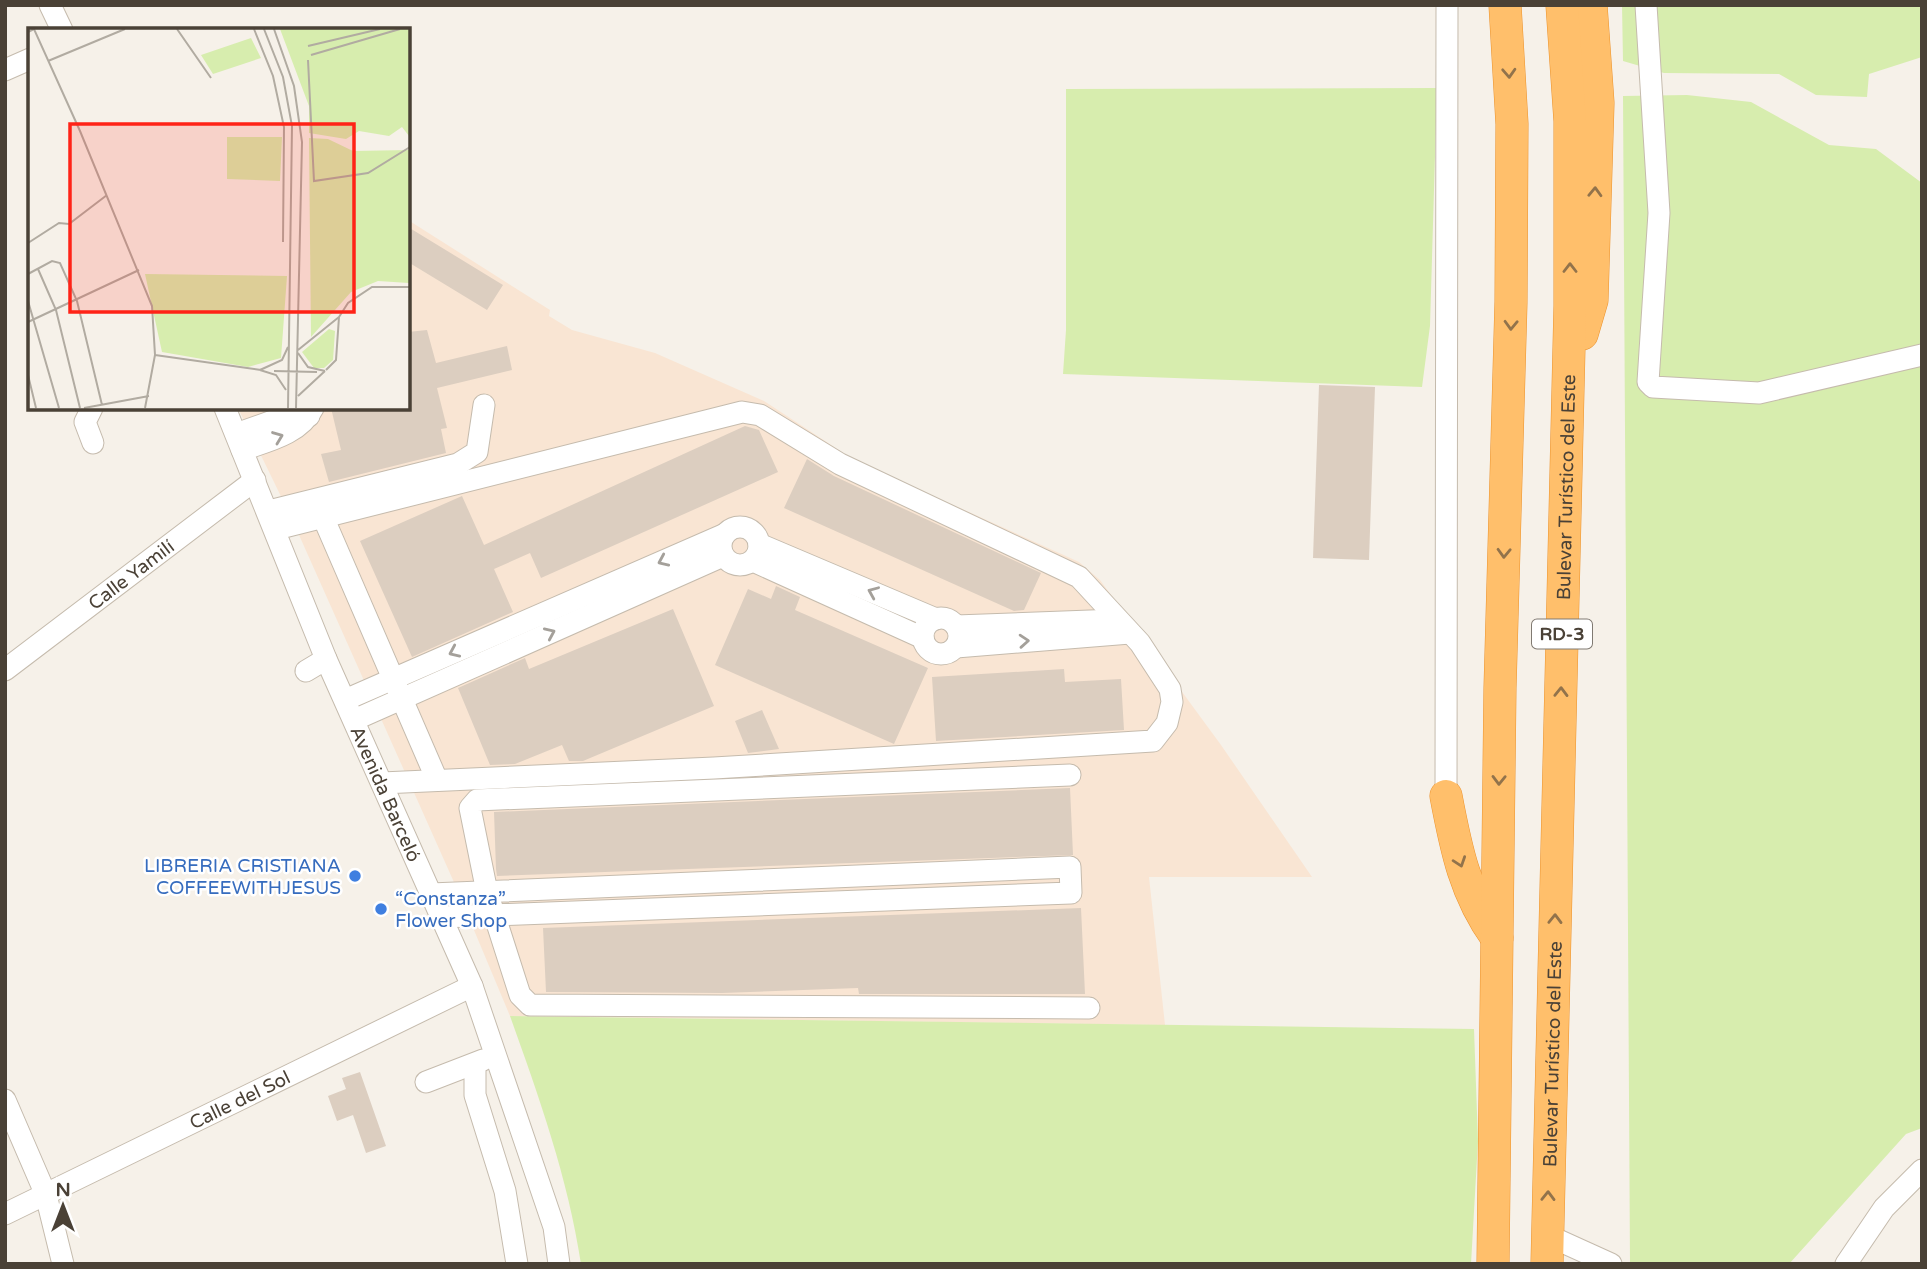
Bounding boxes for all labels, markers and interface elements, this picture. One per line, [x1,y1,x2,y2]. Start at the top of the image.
inset map [28,28,410,410]
one-way arrow [1502,68,1517,79]
one-way arrow [1588,186,1603,197]
one-way arrow [1562,263,1578,273]
one-way arrow [1503,320,1518,331]
street label: Bulevar Turístico del Este [1553,374,1580,600]
one-way arrow [271,432,283,446]
street label: Calle Yamilí [84,535,179,615]
one-way arrow [1496,548,1512,558]
one-way arrow [657,553,670,567]
one-way arrow [868,587,880,601]
road number: RD-3 [1532,620,1592,648]
one-way arrow [543,627,556,641]
one-way arrow [1019,634,1030,649]
one-way arrow [449,644,461,658]
one-way arrow [1553,686,1568,697]
street label: Avenida Barceló [345,723,425,865]
one-way arrow [1491,775,1507,786]
place label: LIBRERIA CRISTIANA COFFEEWITHJESUS [144,855,341,899]
one-way arrow [1452,856,1466,868]
marker: LIBRERIA CRISTIANA COFFEEWITHJESUS [347,868,363,884]
place label: “Constanza” Flower Shop [395,888,507,932]
marker: “Constanza” Flower Shop [373,901,389,917]
one-way arrow [1547,913,1563,924]
street label: Bulevar Turístico del Este [1539,941,1567,1167]
street label: Calle del Sol [186,1066,294,1134]
north arrow [28,1171,98,1241]
text: N [55,1179,71,1201]
one-way arrow [1540,1190,1555,1201]

